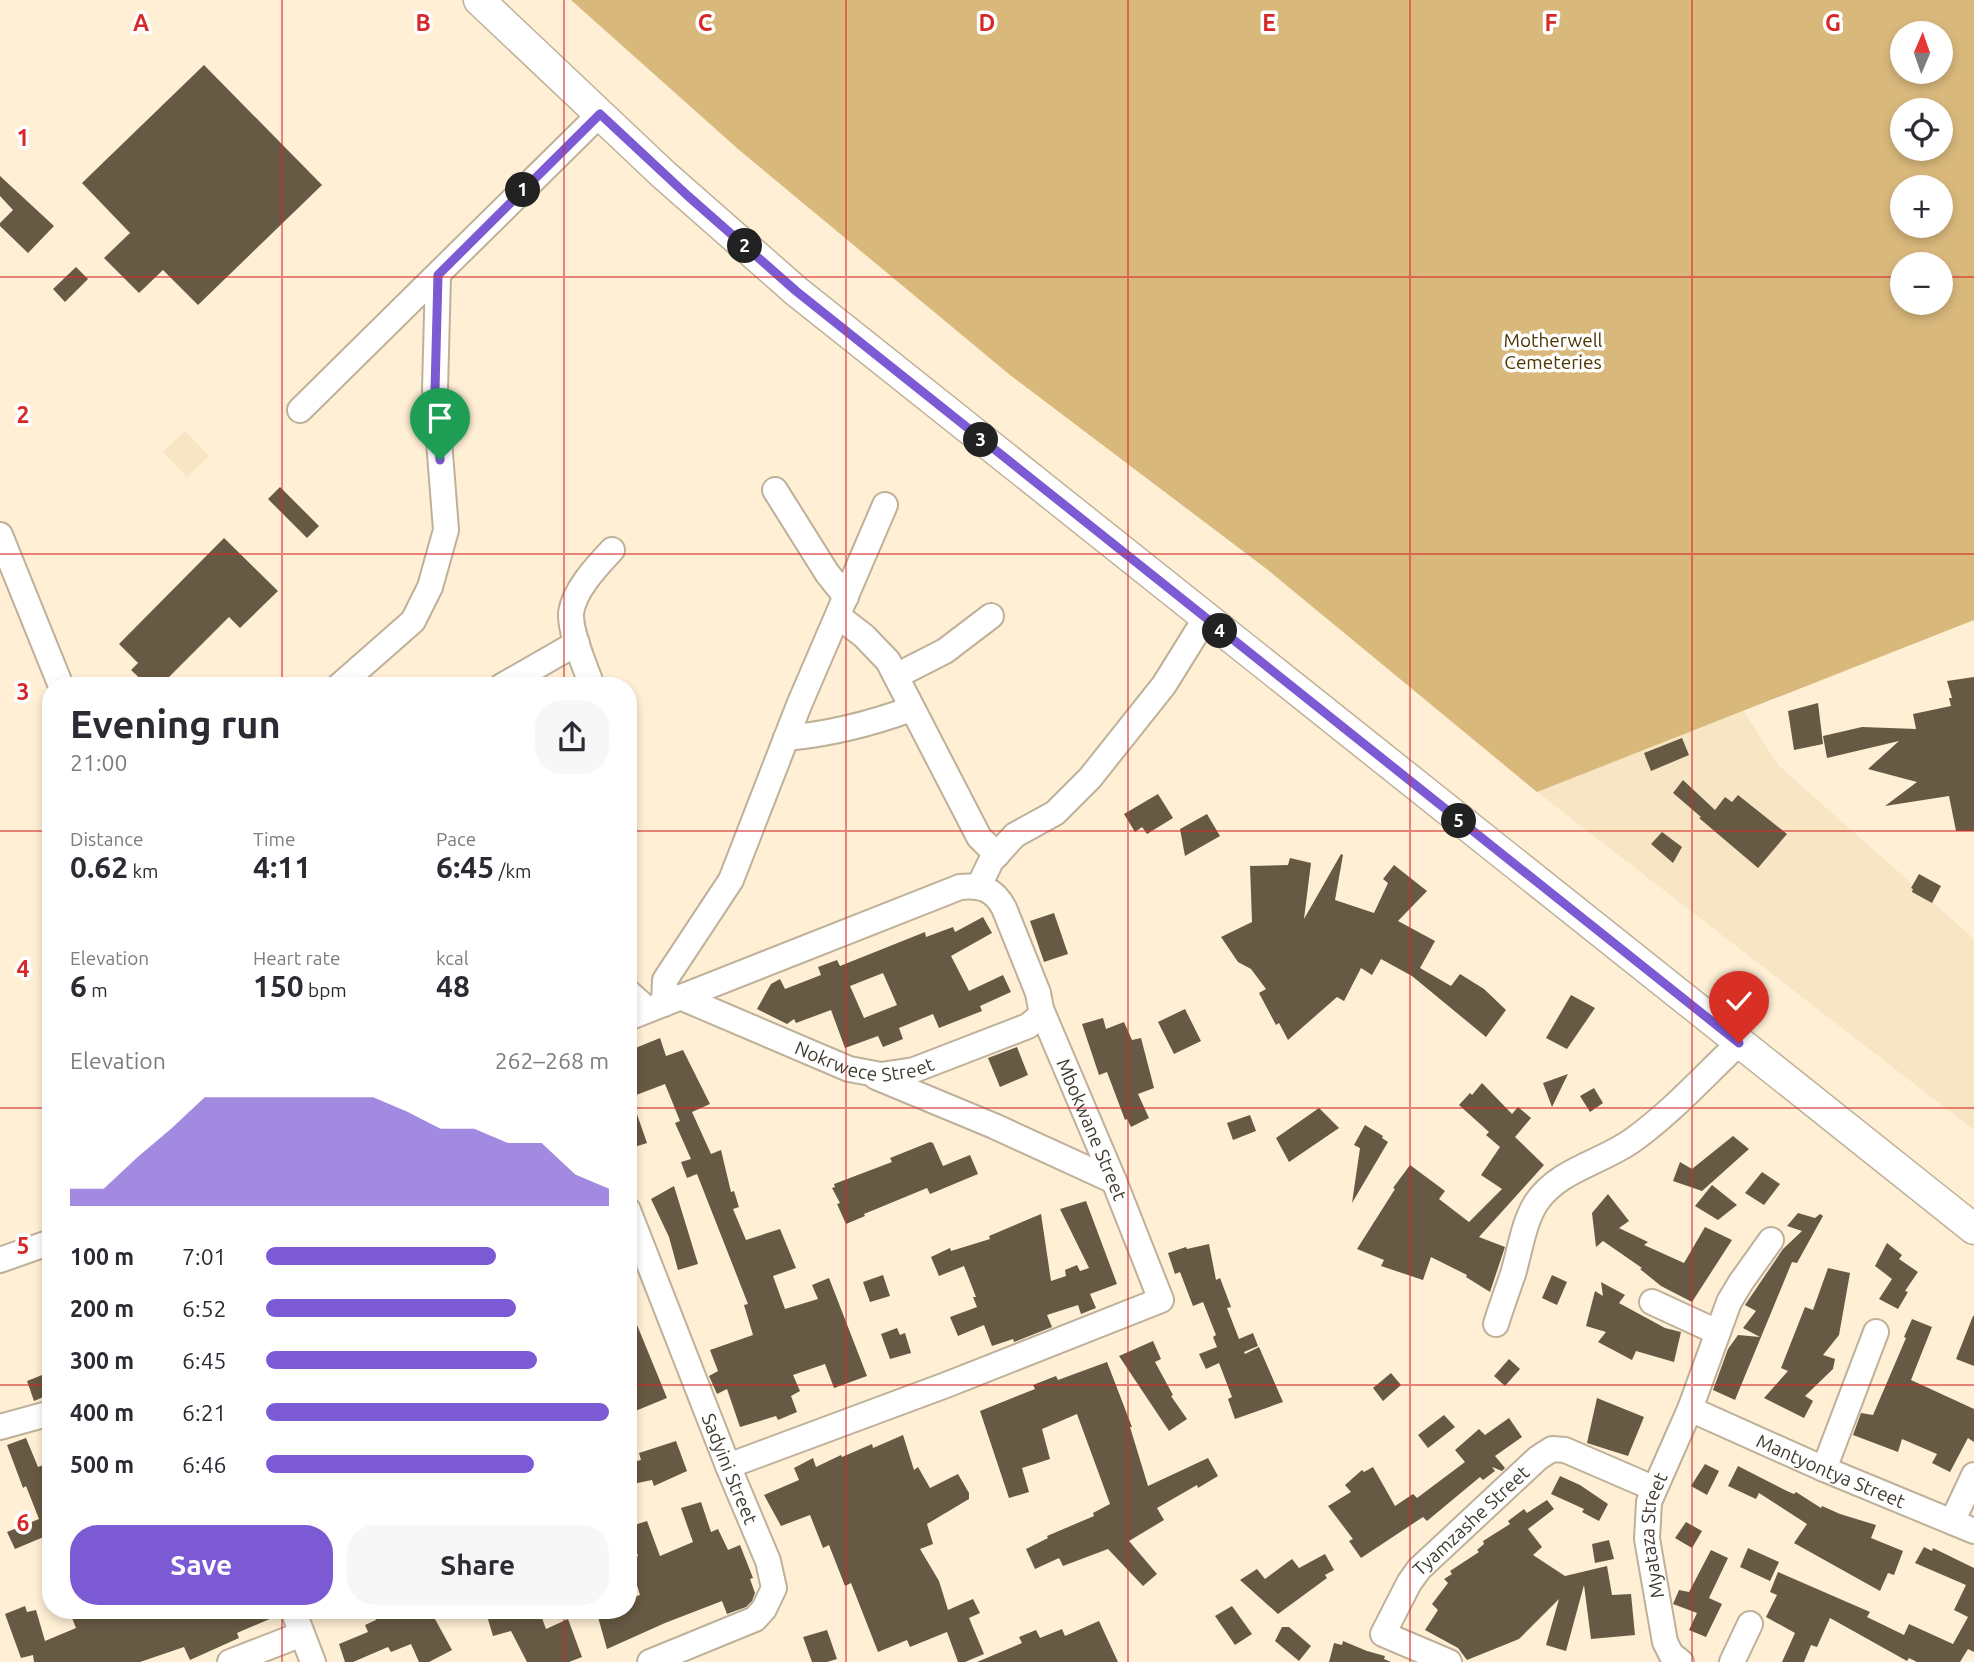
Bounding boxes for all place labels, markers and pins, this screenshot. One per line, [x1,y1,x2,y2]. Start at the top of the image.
pin: 1 [505,172,540,208]
pin: 2 [728,229,762,264]
pin [410,388,470,460]
pin: 3 [964,422,998,458]
pin: 4 [1202,614,1238,648]
pin: 5 [1442,804,1476,838]
pin [1709,971,1769,1043]

